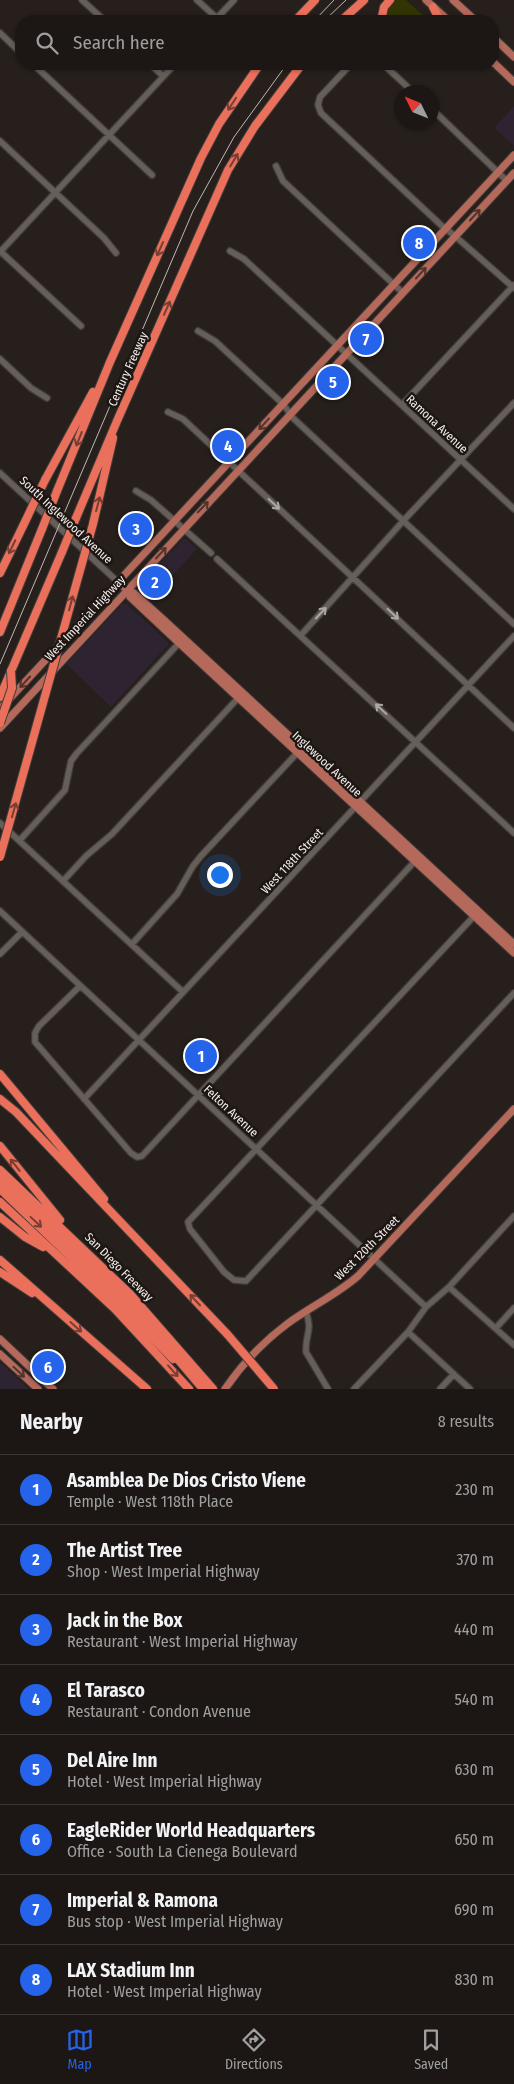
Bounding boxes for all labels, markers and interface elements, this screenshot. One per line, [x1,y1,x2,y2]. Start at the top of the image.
search box [15,15,499,70]
icon: search [33,29,61,57]
text: Search here [73,31,165,54]
north arrow [394,85,439,130]
one-way arrow [226,96,236,110]
one-way arrow [230,154,240,168]
one-way arrow [469,209,481,221]
pin: 8 [403,224,435,262]
one-way arrow [155,241,165,256]
one-way arrow [415,267,427,279]
one-way arrow [163,301,172,316]
pin: 7 [350,320,382,358]
street label: Century Freeway [105,329,151,408]
pin: 5 [317,363,349,401]
street label: Ramona Avenue [403,392,471,456]
one-way arrow [258,418,270,431]
pin: 4 [212,427,244,465]
one-way arrow [73,431,83,446]
street label: South Inglewood Avenue [17,473,115,567]
one-way arrow [94,497,103,513]
one-way arrow [267,498,280,510]
one-way arrow [197,501,209,514]
pin: 3 [120,510,152,548]
one-way arrow [7,539,17,554]
one-way arrow [155,546,167,559]
pin: 2 [139,563,171,601]
street label: West Imperial Highway [42,572,129,663]
one-way arrow [67,596,76,612]
one-way arrow [315,606,327,619]
one-way arrow [386,609,399,620]
one-way arrow [19,675,31,688]
one-way arrow [375,703,387,715]
street label: Inglewood Avenue [289,728,365,800]
one-way arrow [9,803,19,819]
street label: West 118th Street [258,825,326,897]
your location [207,862,233,888]
pin: 1 [185,1037,217,1075]
street label: Felton Avenue [201,1082,261,1140]
one-way arrow [10,1158,21,1171]
street label: West 120th Street [332,1213,402,1283]
one-way arrow [29,1216,42,1228]
street label: San Diego Freeway [82,1230,157,1305]
one-way arrow [189,1293,201,1306]
one-way arrow [70,1321,83,1332]
pin: 6 [32,1348,64,1386]
one-way arrow [168,1365,179,1378]
one-way arrow [12,1366,25,1378]
text: Nearby [20,1409,82,1435]
text: 8 results [438,1412,494,1431]
text: Asamblea De Dios Cristo Viene [67,1469,306,1492]
text: 1 [33,1480,39,1499]
text: 230 m [455,1480,494,1499]
text: Temple · West 118th Place [67,1492,233,1511]
text: The Artist Tree [67,1539,182,1562]
text: 2 [32,1550,40,1569]
text: 370 m [456,1550,494,1569]
text: Shop · West Imperial Highway [67,1562,260,1581]
text: Jack in the Box [67,1609,182,1632]
text: 3 [32,1620,40,1639]
text: 440 m [454,1620,494,1639]
text: Restaurant · West Imperial Highway [67,1632,297,1651]
text: El Tarasco [67,1679,145,1702]
text: 4 [32,1690,40,1709]
text: 540 m [455,1690,494,1709]
text: Restaurant · Condon Avenue [67,1702,251,1721]
text: Del Aire Inn [67,1749,157,1772]
text: 5 [32,1760,40,1779]
text: 630 m [455,1760,494,1779]
text: Hotel · West Imperial Highway [67,1772,262,1791]
text: EagleRider World Headquarters [67,1819,315,1842]
text: 6 [32,1830,40,1849]
text: 650 m [454,1830,494,1849]
text: Office · South La Cienega Boulevard [67,1842,298,1861]
text: Imperial & Ramona [67,1889,218,1912]
text: 7 [33,1900,39,1919]
text: 690 m [454,1900,494,1919]
text: Bus stop · West Imperial Highway [67,1912,283,1931]
text: LAX Stadium Inn [67,1959,195,1982]
text: 8 [32,1970,40,1989]
text: 830 m [454,1970,494,1989]
text: Hotel · West Imperial Highway [67,1982,262,2001]
tab: Map [66,2026,94,2073]
tab: Directions [225,2026,283,2073]
tab: Saved [414,2026,448,2073]

